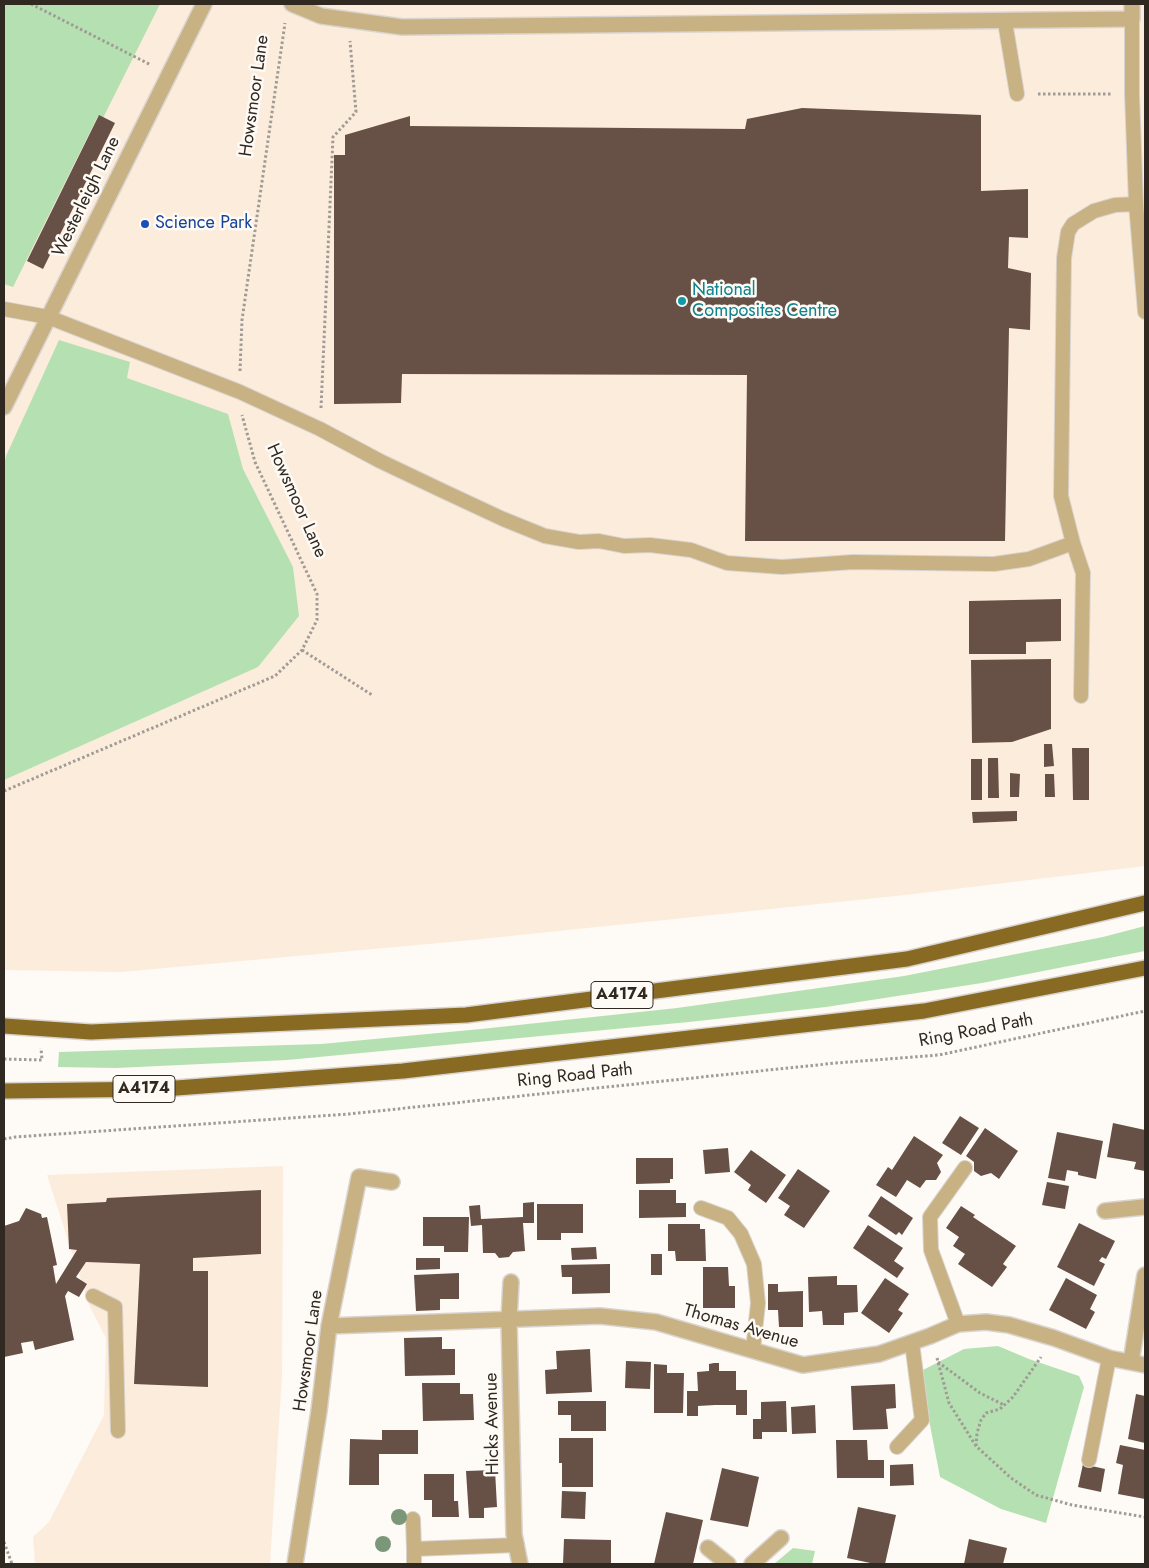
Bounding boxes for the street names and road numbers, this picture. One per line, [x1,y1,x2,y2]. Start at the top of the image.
street label: Howsmoor Lane [236,34,274,158]
street label: Westerleigh Lane [49,133,125,261]
street label: Howsmoor Lane [261,441,331,561]
road number: A4174 [591,982,653,1008]
street label: Ring Road Path [917,1009,1035,1053]
street label: Ring Road Path [516,1059,634,1093]
road number: A4174 [113,1076,175,1102]
street label: Howsmoor Lane [290,1289,328,1413]
street label: Thomas Avenue [681,1300,801,1354]
street label: Hicks Avenue [481,1372,505,1476]

